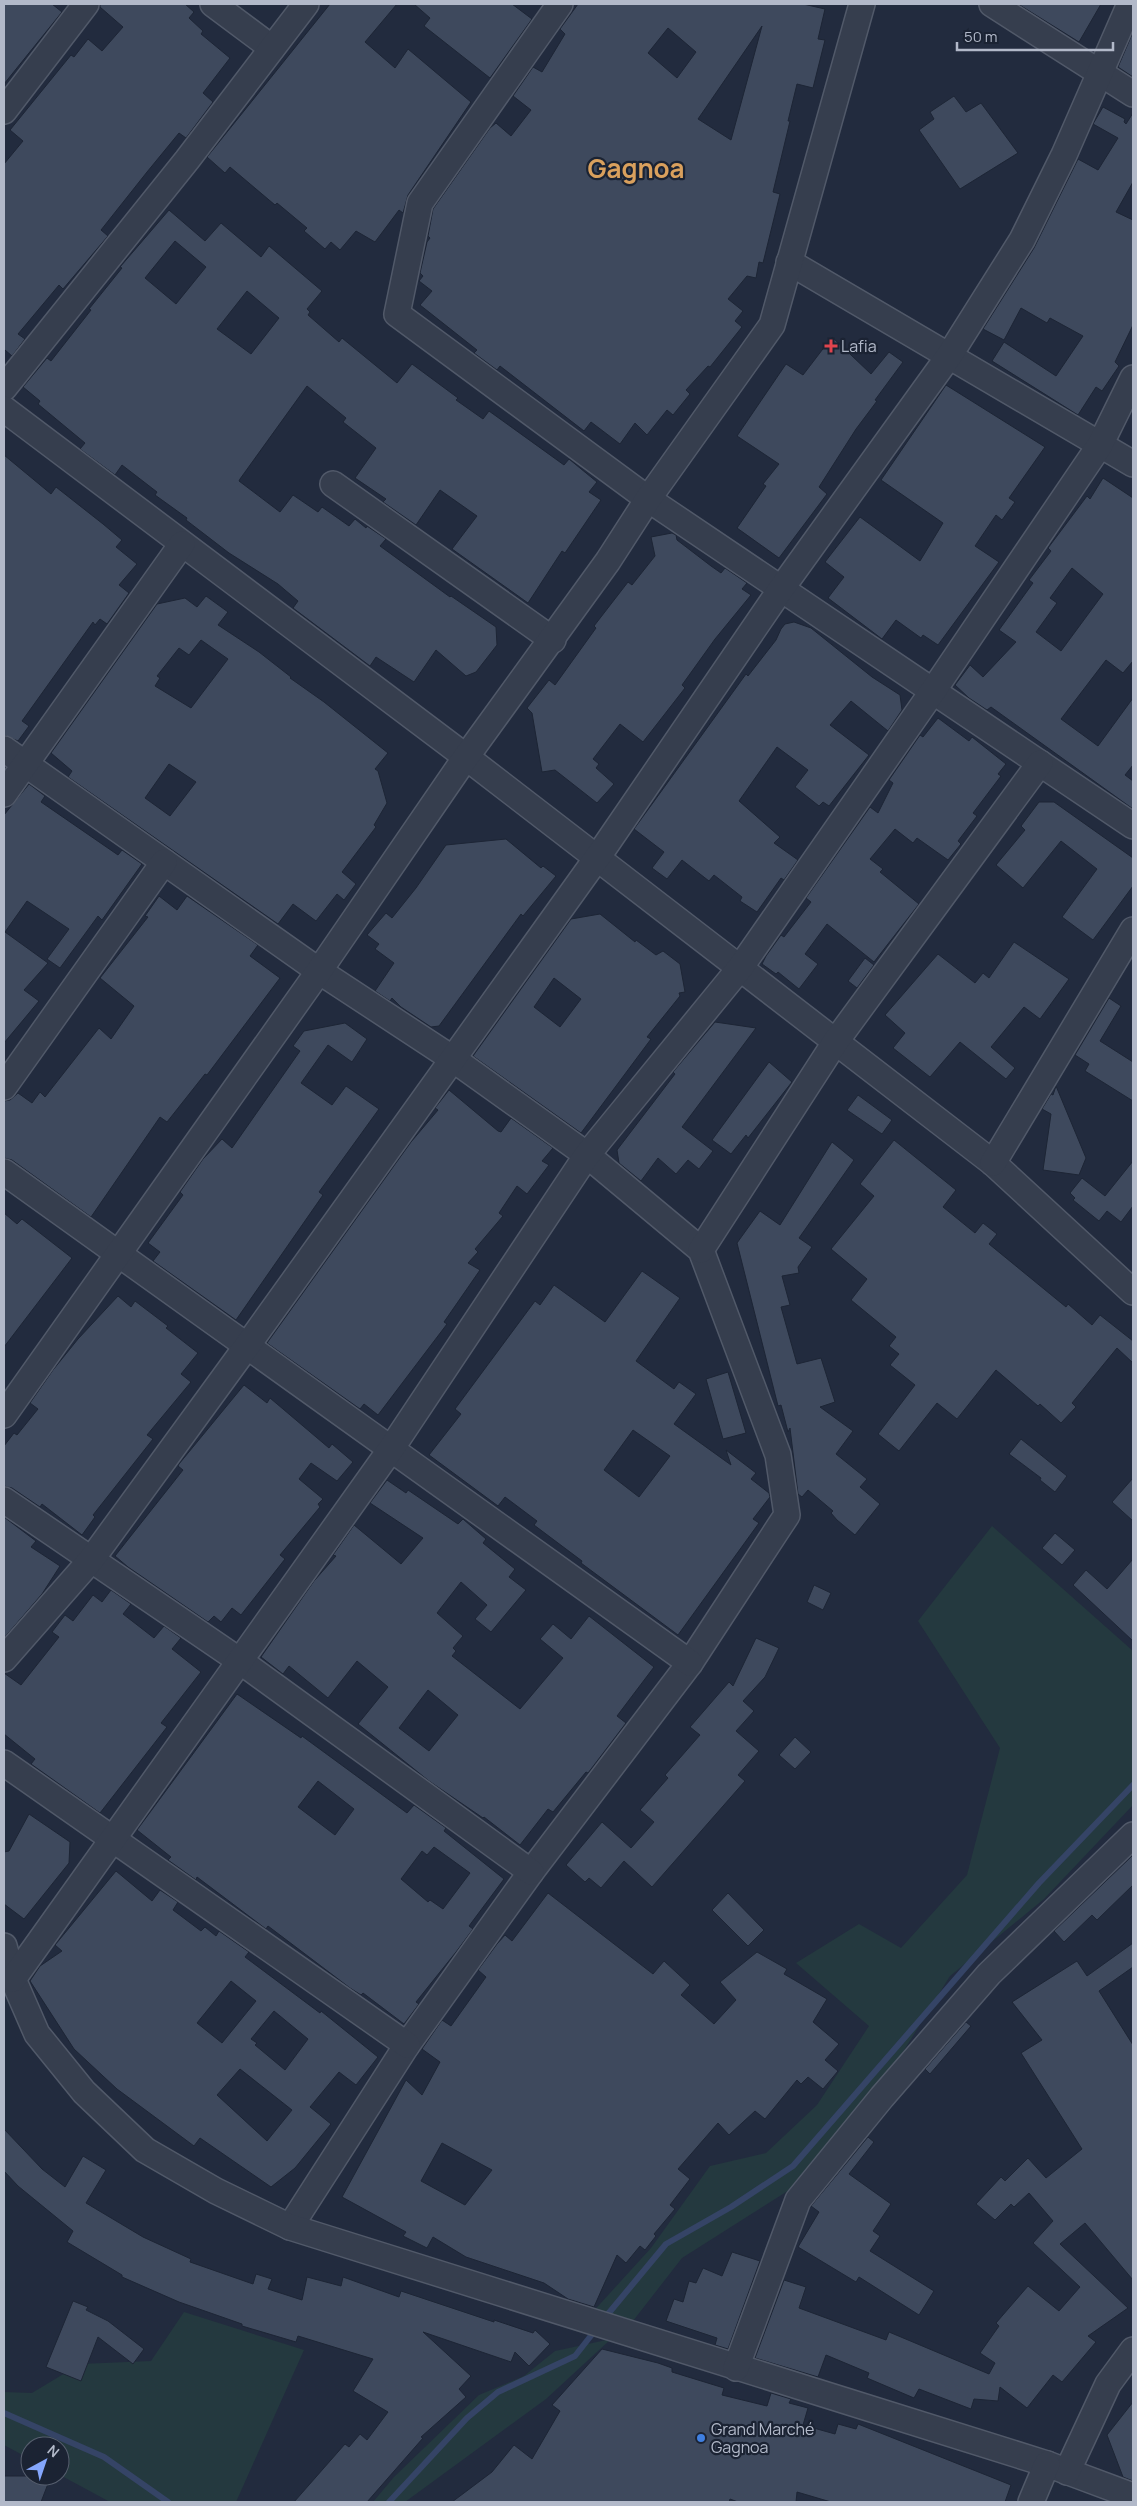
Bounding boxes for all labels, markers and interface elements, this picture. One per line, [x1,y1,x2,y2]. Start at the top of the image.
scale bar [957,20,1113,52]
text: 50 m [964,26,998,47]
district label: Gagnoa [587,150,685,186]
place label: Lafia [841,335,877,357]
marker: Lafia [825,340,837,352]
place label: Grand Marché Gagnoa [711,2418,814,2458]
marker: Grand Marché Gagnoa [695,2432,707,2444]
north arrow [20,2436,70,2486]
text: N [44,2440,64,2461]

